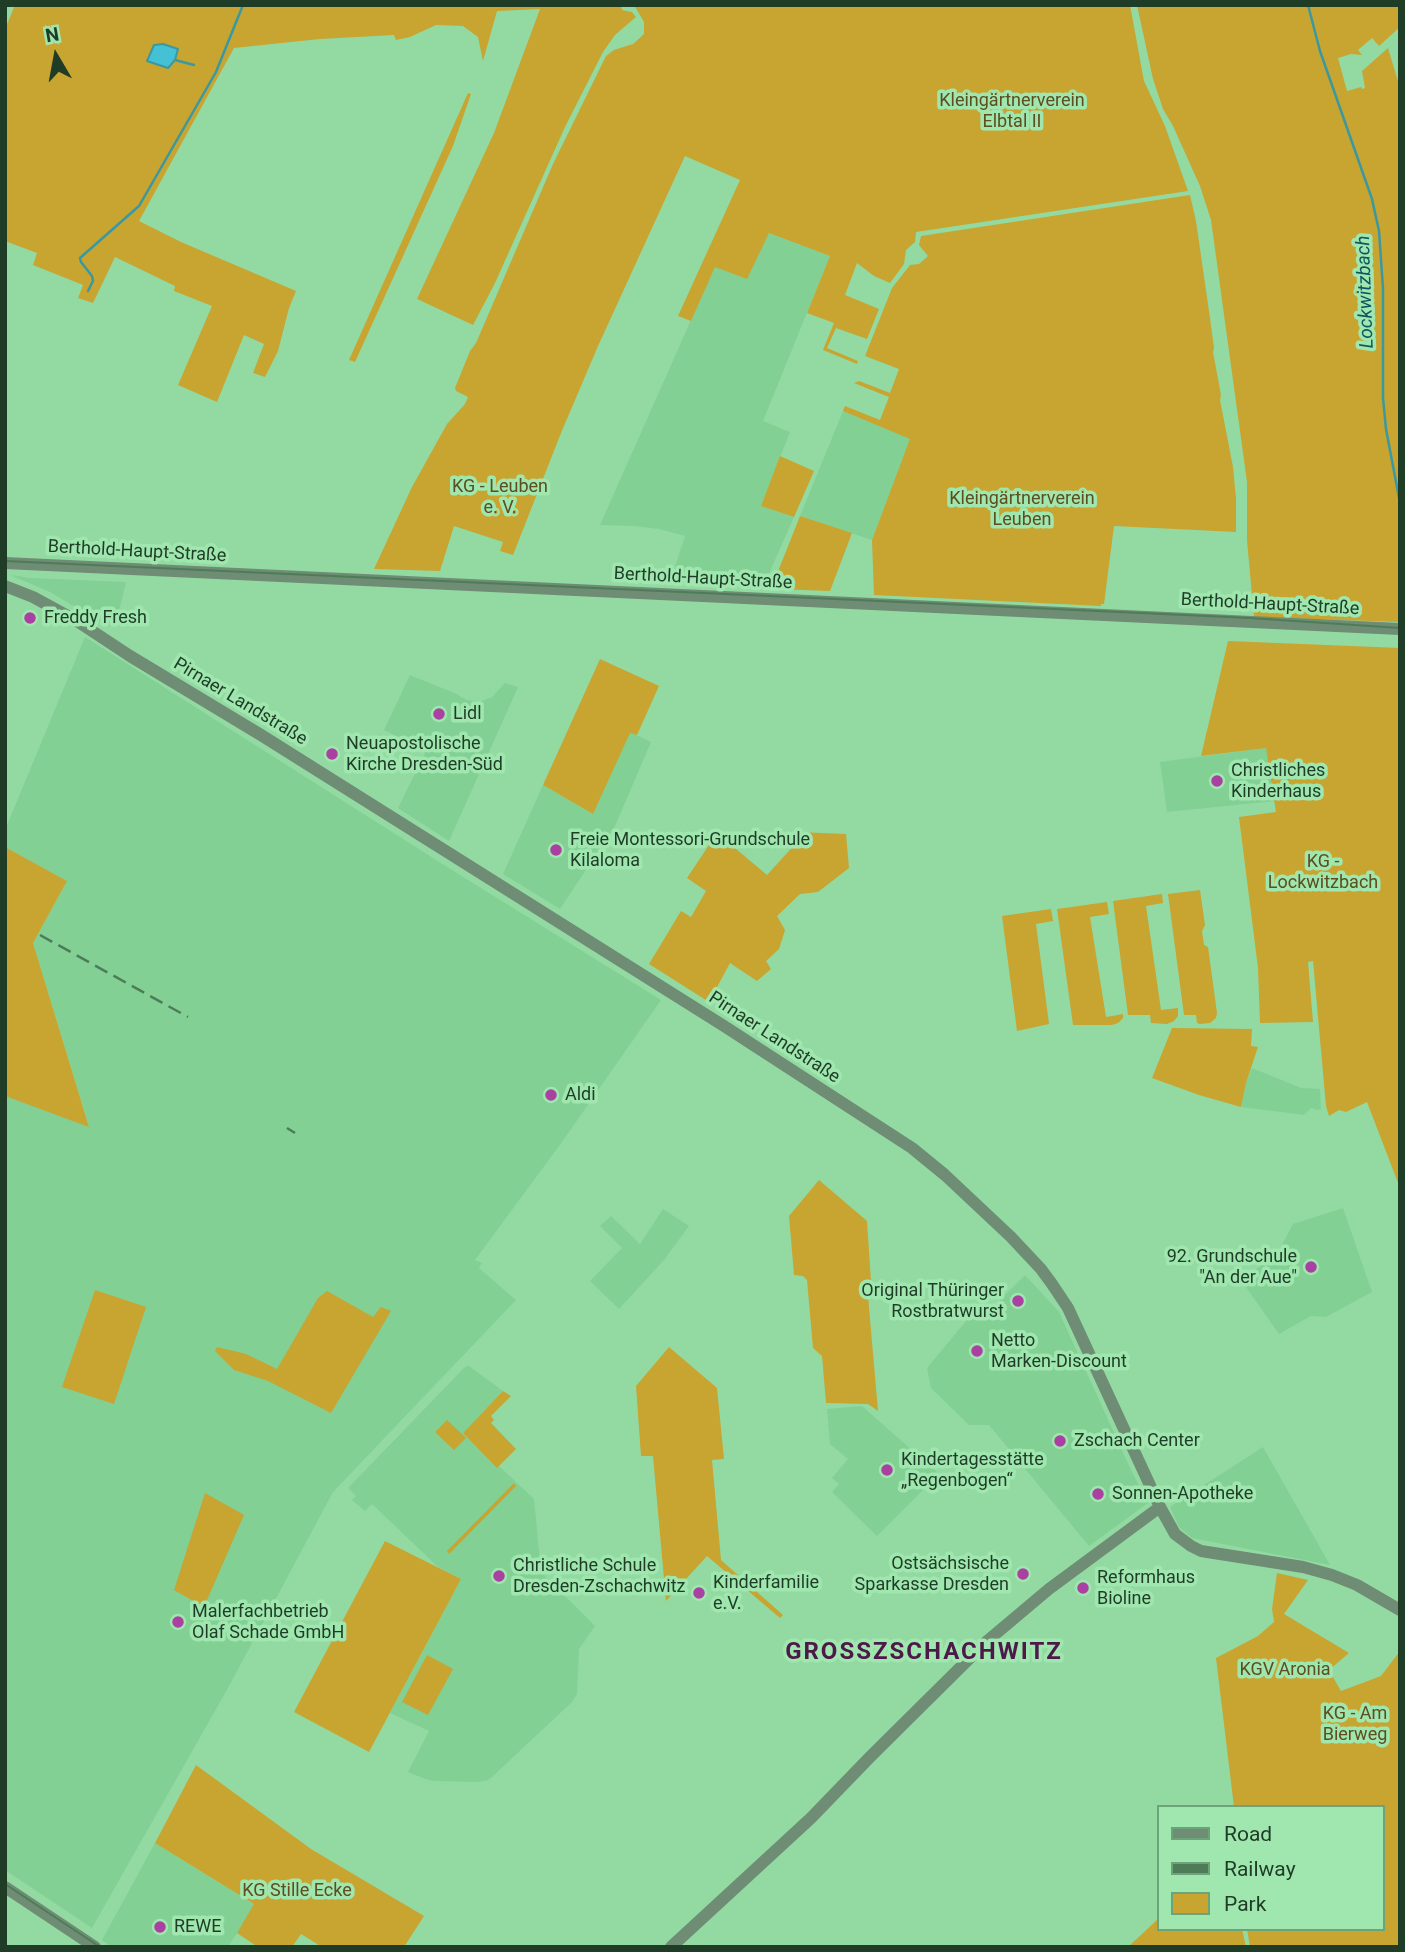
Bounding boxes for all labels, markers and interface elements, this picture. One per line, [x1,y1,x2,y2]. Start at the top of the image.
north arrow [21,21,91,91]
text: N [44,22,61,47]
park label: Kleingärtnerverein Elbtal II [939,90,1085,132]
water label: Lockwitzbach [1353,235,1379,349]
park label: KG - Leuben e. V. [452,476,548,518]
park label: Kleingärtnerverein Leuben [949,488,1095,530]
street label: Berthold-Haupt-Straße [47,537,227,567]
street label: Berthold-Haupt-Straße [613,564,793,594]
street label: Berthold-Haupt-Straße [1180,590,1360,620]
place label: Freddy Fresh [44,607,147,629]
marker: Freddy Fresh [22,610,38,626]
street label: Pirnaer Landstraße [169,654,311,750]
place label: Lidl [453,703,482,725]
marker: Lidl [431,706,447,722]
place label: Neuapostolische Kirche Dresden-Süd [346,733,503,776]
marker: Neuapostolische Kirche Dresden-Süd [324,746,340,762]
place label: Christliches Kinderhaus [1231,760,1325,802]
marker: Christliches Kinderhaus [1209,773,1225,789]
place label: Freie Montessori-Grundschule Kilaloma [570,829,810,872]
marker: Freie Montessori-Grundschule Kilaloma [548,842,564,858]
park label: KG - Lockwitzbach [1268,851,1378,894]
street label: Pirnaer Landstraße [704,987,844,1089]
place label: Aldi [565,1084,596,1106]
marker: Aldi [543,1087,559,1103]
place label: 92. Grundschule "An der Aue" [1167,1246,1297,1288]
marker: 92. Grundschule "An der Aue" [1303,1259,1319,1275]
place label: Original Thüringer Rostbratwurst [861,1280,1004,1322]
marker: Original Thüringer Rostbratwurst [1010,1293,1026,1309]
place label: Netto Marken-Discount [991,1330,1127,1372]
marker: Netto Marken-Discount [969,1343,985,1359]
place label: Zschach Center [1074,1430,1200,1452]
marker: Zschach Center [1052,1433,1068,1449]
place label: Kindertagesstätte „Regenbogen“ [901,1449,1044,1492]
marker: Kindertagesstätte „Regenbogen“ [879,1462,895,1478]
place label: Sonnen-Apotheke [1112,1483,1253,1505]
marker: Sonnen-Apotheke [1090,1486,1106,1502]
place label: Ostsächsische Sparkasse Dresden [855,1553,1009,1596]
place label: Christliche Schule Dresden-Zschachwitz [513,1555,685,1598]
marker: Ostsächsische Sparkasse Dresden [1015,1566,1031,1582]
place label: Reformhaus Bioline [1097,1567,1195,1610]
marker: Christliche Schule Dresden-Zschachwitz [491,1568,507,1584]
place label: Kinderfamilie e.V. [713,1572,819,1614]
marker: Reformhaus Bioline [1075,1580,1091,1596]
marker: Kinderfamilie e.V. [691,1585,707,1601]
place label: Malerfachbetrieb Olaf Schade GmbH [192,1601,344,1644]
marker: Malerfachbetrieb Olaf Schade GmbH [170,1614,186,1630]
district label: GROSSZSCHACHWITZ [787,1639,1061,1667]
park label: KGV Aronia [1239,1659,1331,1681]
park label: KG - Am Bierweg [1323,1703,1387,1746]
legend [1156,1805,1384,1931]
text: Road [1224,1822,1272,1846]
text: Railway [1224,1857,1296,1881]
park label: KG Stille Ecke [242,1880,352,1902]
text: Park [1224,1892,1266,1916]
place label: REWE [174,1916,222,1938]
marker: REWE [152,1919,168,1935]

